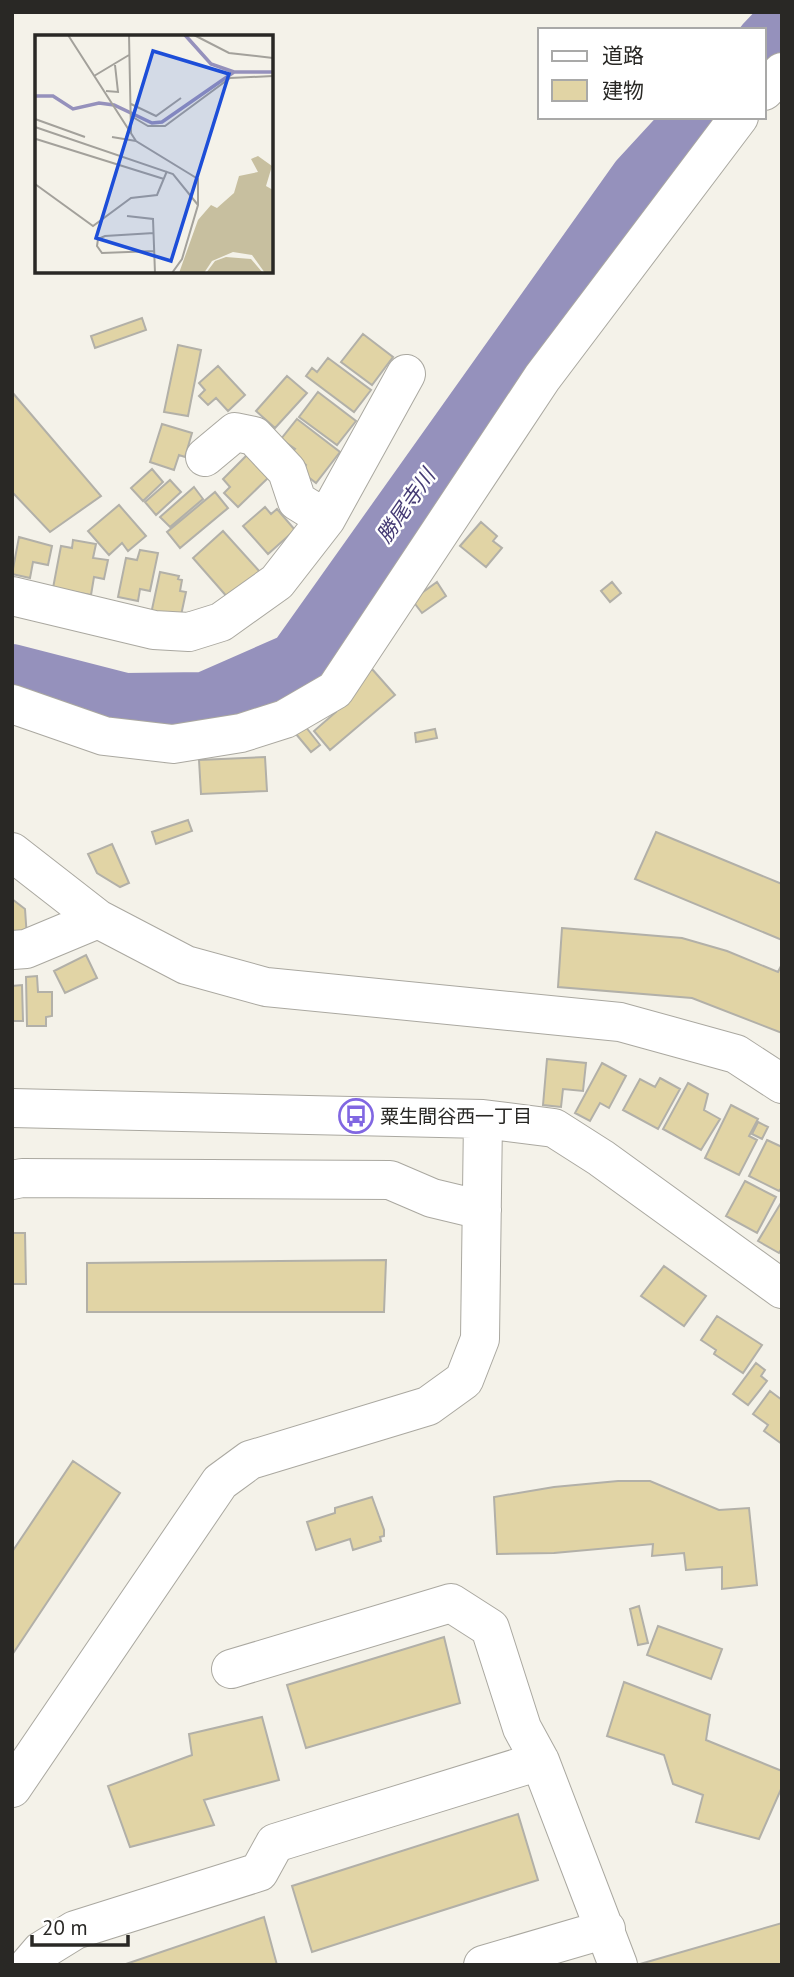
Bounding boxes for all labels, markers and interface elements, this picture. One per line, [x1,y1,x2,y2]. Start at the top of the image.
legend [538,28,766,119]
inset map [35,35,273,273]
text: 道路 [602,42,644,69]
text: 建物 [602,77,644,104]
water label: 勝尾寺川 [370,462,442,548]
bus stop icon: 粟生間谷西一丁目 [337,1097,375,1135]
place label: 粟生間谷西一丁目 [380,1104,532,1128]
scale bar [32,1904,128,1948]
text: 20 m [42,1914,88,1941]

